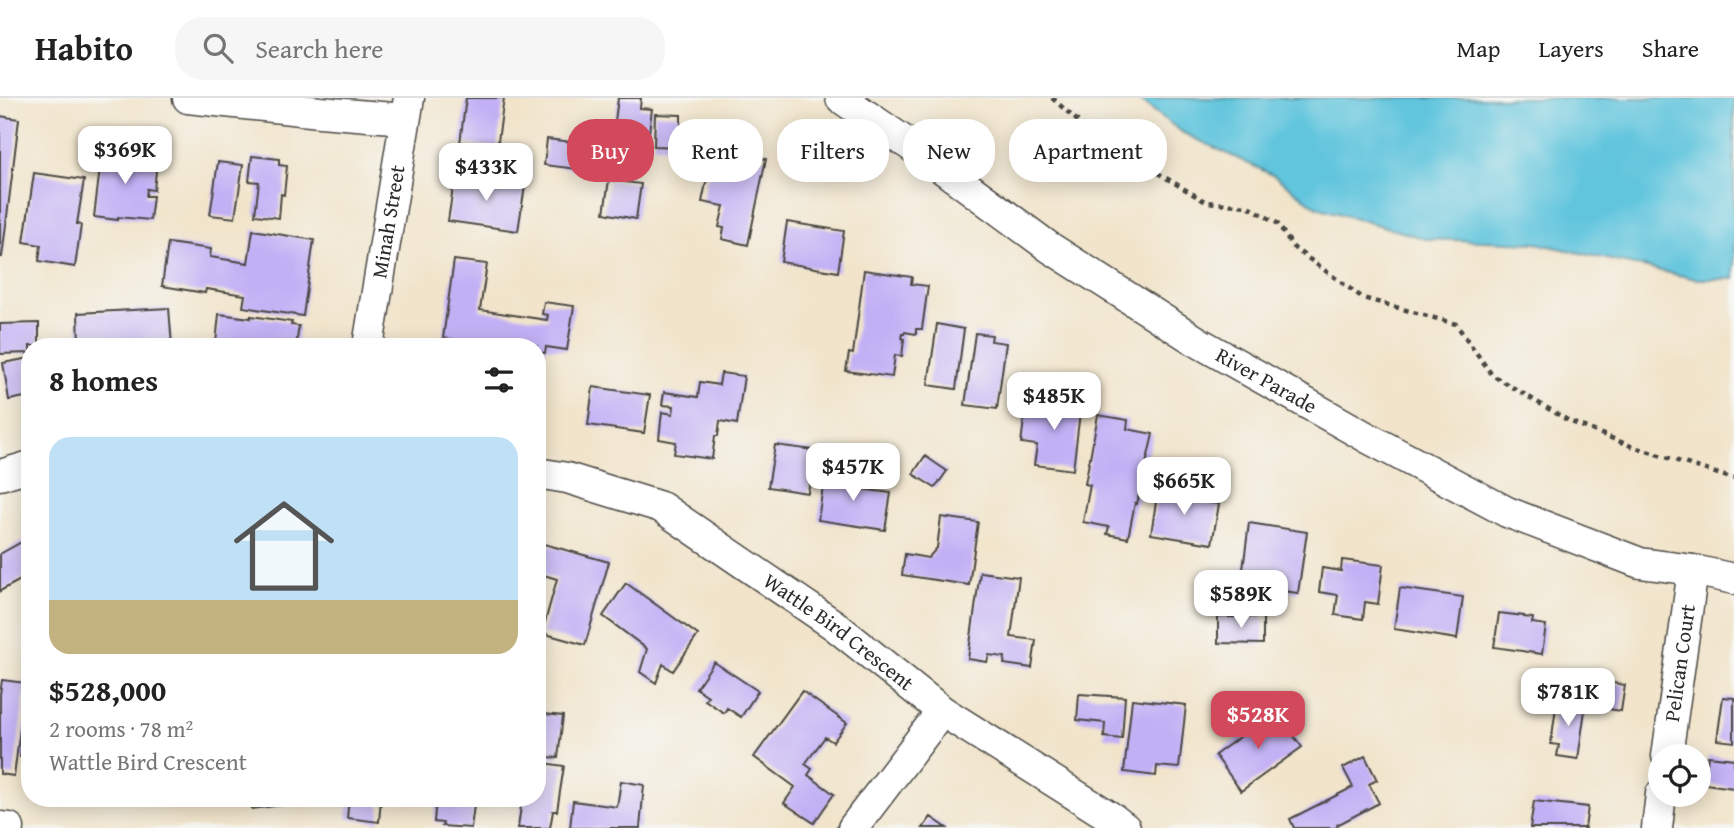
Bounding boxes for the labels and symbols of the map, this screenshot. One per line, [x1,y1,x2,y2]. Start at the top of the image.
pin: $369K [76,126,174,186]
pin: $433K [437,144,535,203]
street label: Minah Street [363,162,413,281]
street label: River Parade [1210,339,1323,421]
pin: $485K [1005,372,1103,432]
pin: $457K [804,444,902,503]
pin: $665K [1135,458,1233,517]
street label: Wattle Bird Crescent [757,565,921,698]
pin: $589K [1192,570,1290,630]
street label: Pelican Court [1656,602,1703,724]
pin: $781K [1519,668,1617,728]
pin: $528K [1209,692,1307,751]

